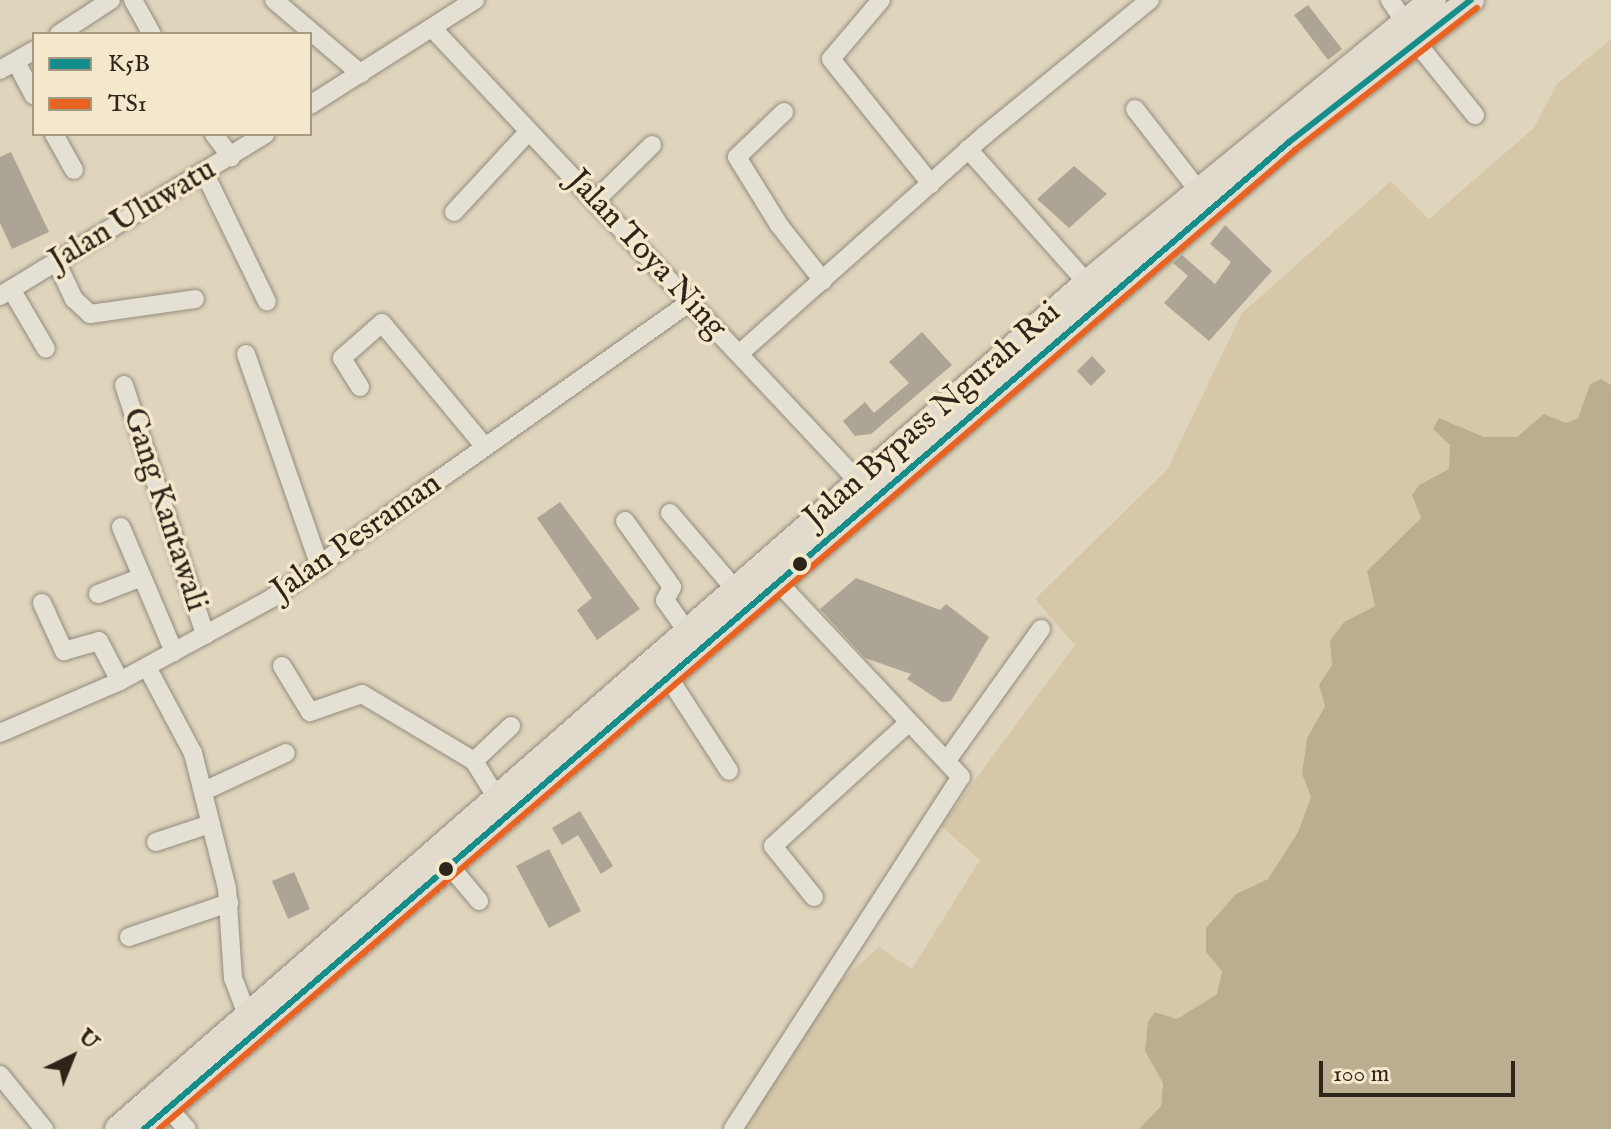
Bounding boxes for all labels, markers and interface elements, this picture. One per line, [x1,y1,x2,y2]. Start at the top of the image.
legend [32,32,312,136]
text: K5B [108,49,150,80]
text: TS1 [108,89,147,120]
street label: Jalan Uluwatu [43,151,223,281]
street label: Jalan Toya Ning [558,163,734,347]
street label: Jalan Bypass Ngurah Rai [797,294,1069,538]
street label: Gang Kantawali [113,404,215,616]
street label: Jalan Pesraman [265,466,449,610]
unlabelled marker [792,556,808,572]
unlabelled marker [438,861,454,877]
north arrow [32,1017,112,1097]
text: U [72,1023,105,1056]
scale bar [1323,1045,1519,1095]
text: 100 m [1333,1059,1389,1090]

